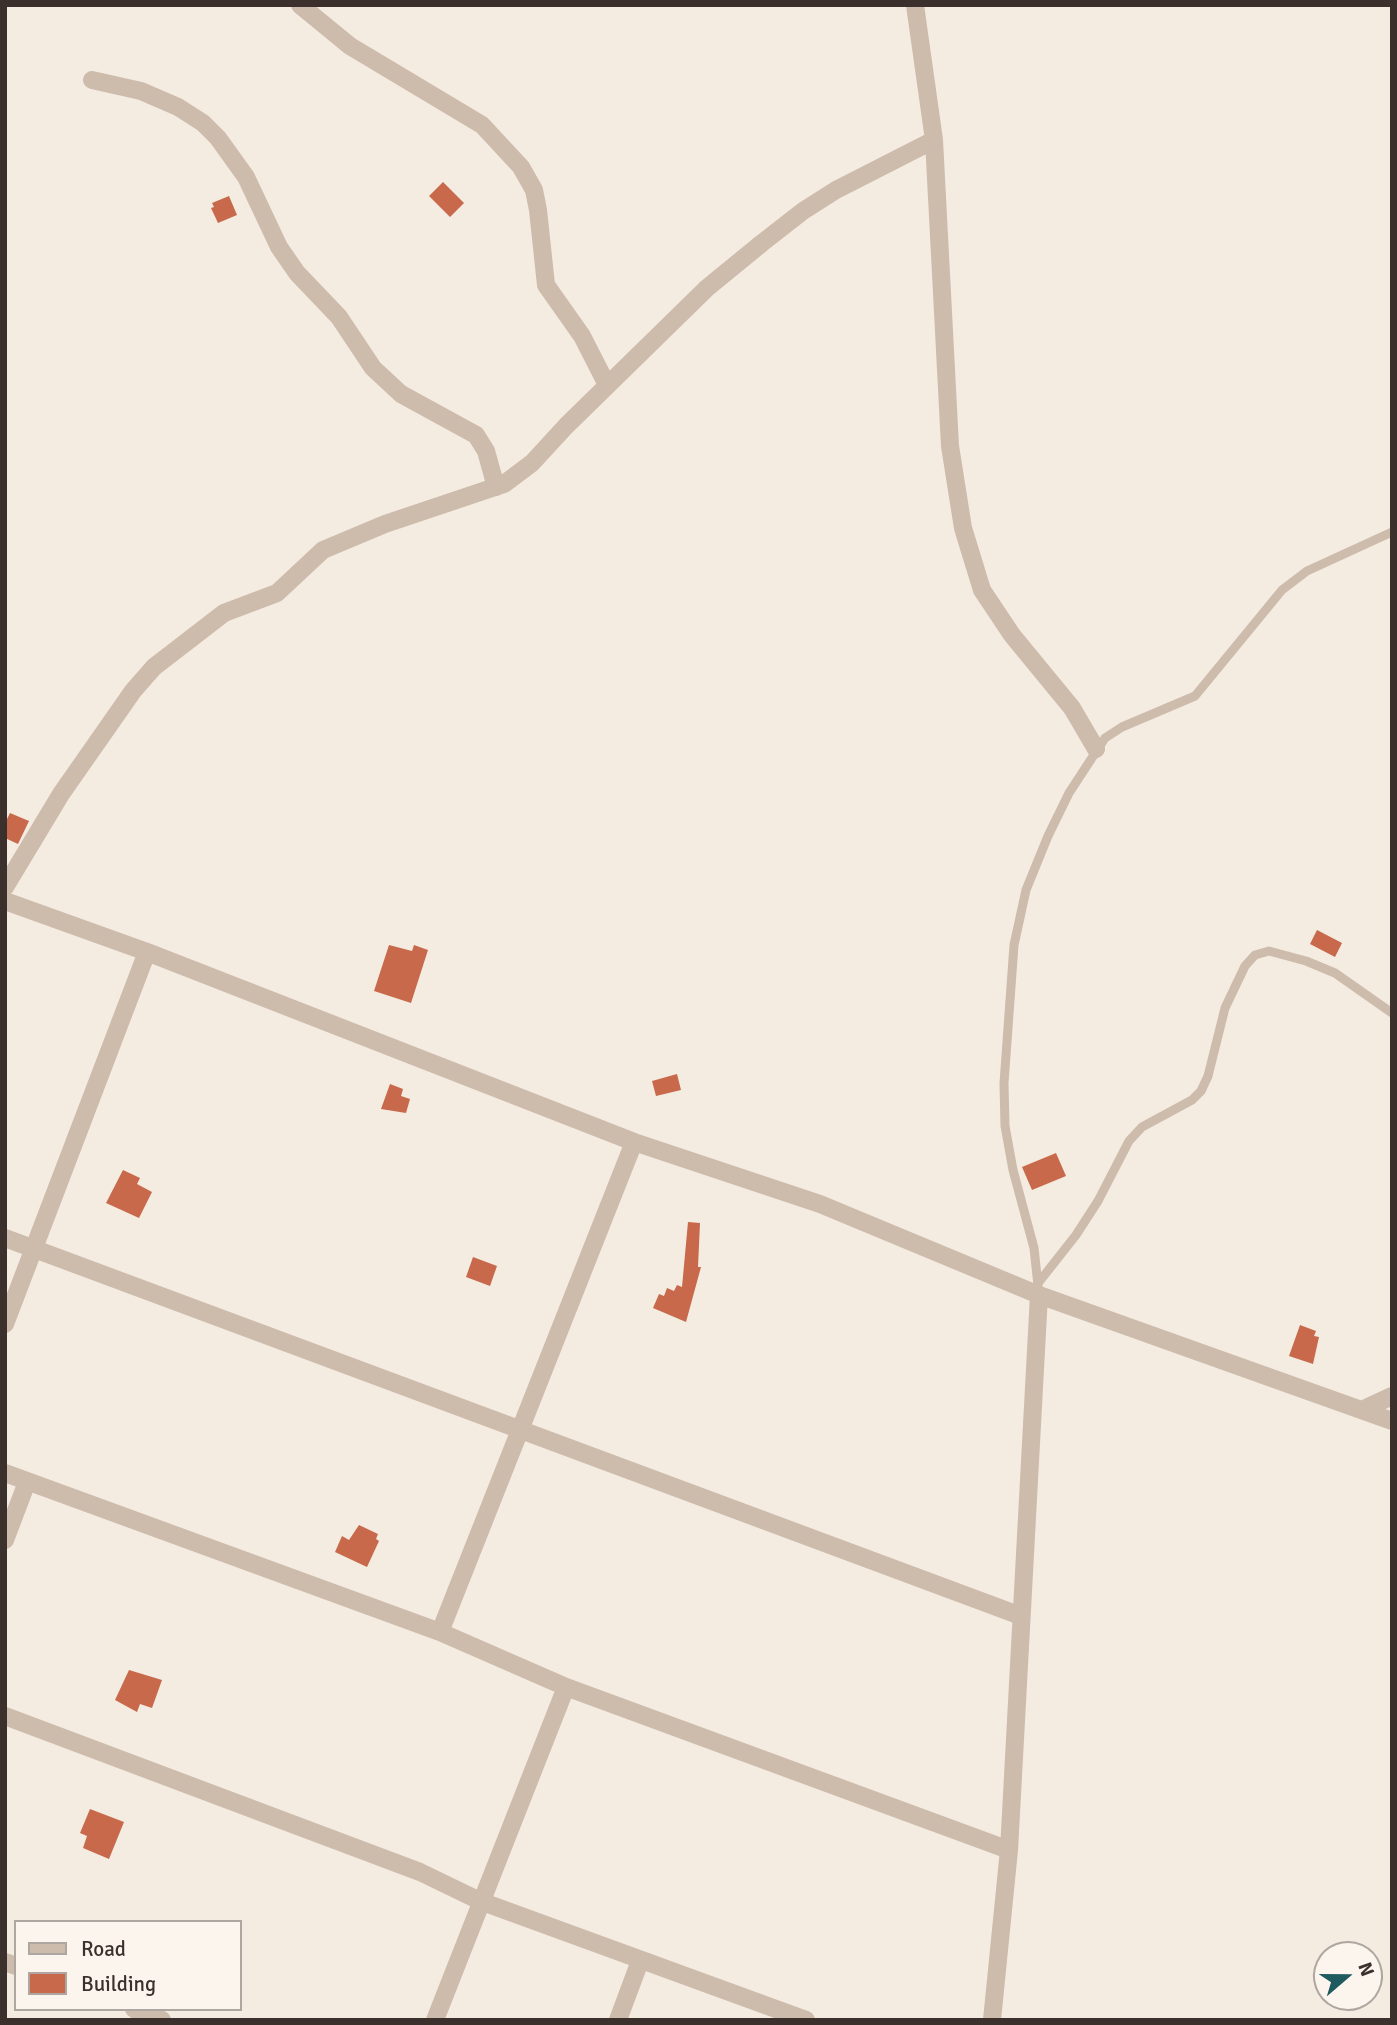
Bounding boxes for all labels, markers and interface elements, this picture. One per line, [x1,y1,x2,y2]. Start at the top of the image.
legend [14,1920,242,2011]
text: Road [81,1936,126,1962]
north arrow [1313,1941,1383,2011]
text: N [1352,1959,1379,1980]
text: Building [81,1971,156,1997]

